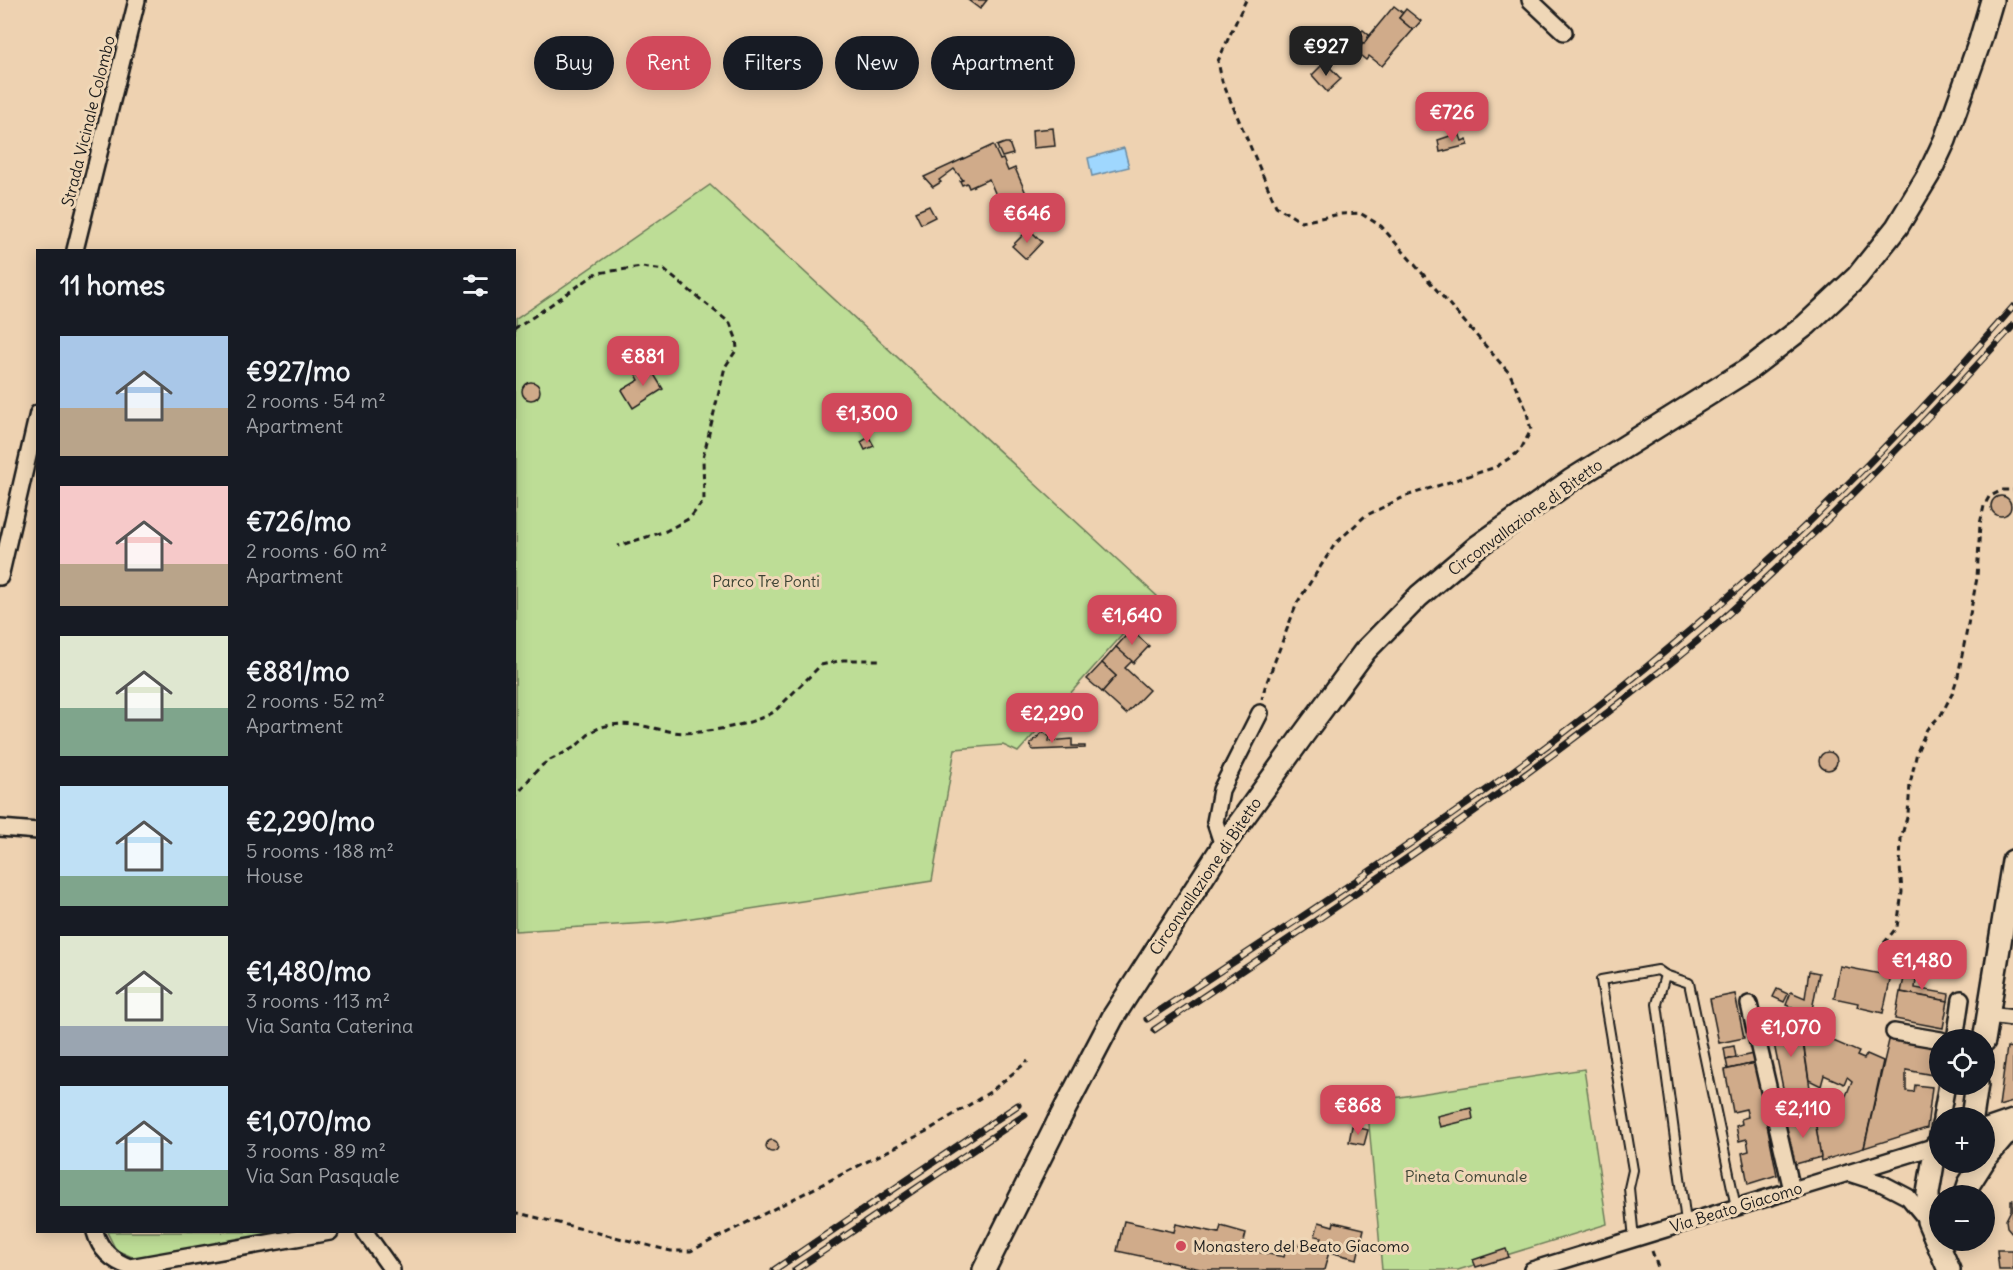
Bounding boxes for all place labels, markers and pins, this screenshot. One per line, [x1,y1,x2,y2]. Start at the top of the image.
pin: €927 [1290,26,1362,77]
pin: €726 [1416,92,1488,143]
pin: €646 [991,193,1063,244]
pin: €881 [607,336,679,387]
pin: €1,300 [818,393,916,444]
pin: €1,640 [1083,595,1181,646]
pin: €2,290 [1003,693,1101,744]
pin: €1,480 [1873,940,1971,991]
pin: €1,070 [1742,1007,1840,1058]
pin: €868 [1322,1085,1394,1136]
pin: €2,110 [1754,1088,1852,1139]
place label: Monastero del Beato Giacomo [1193,1236,1410,1256]
marker: Monastero del Beato Giacomo [1174,1239,1188,1253]

